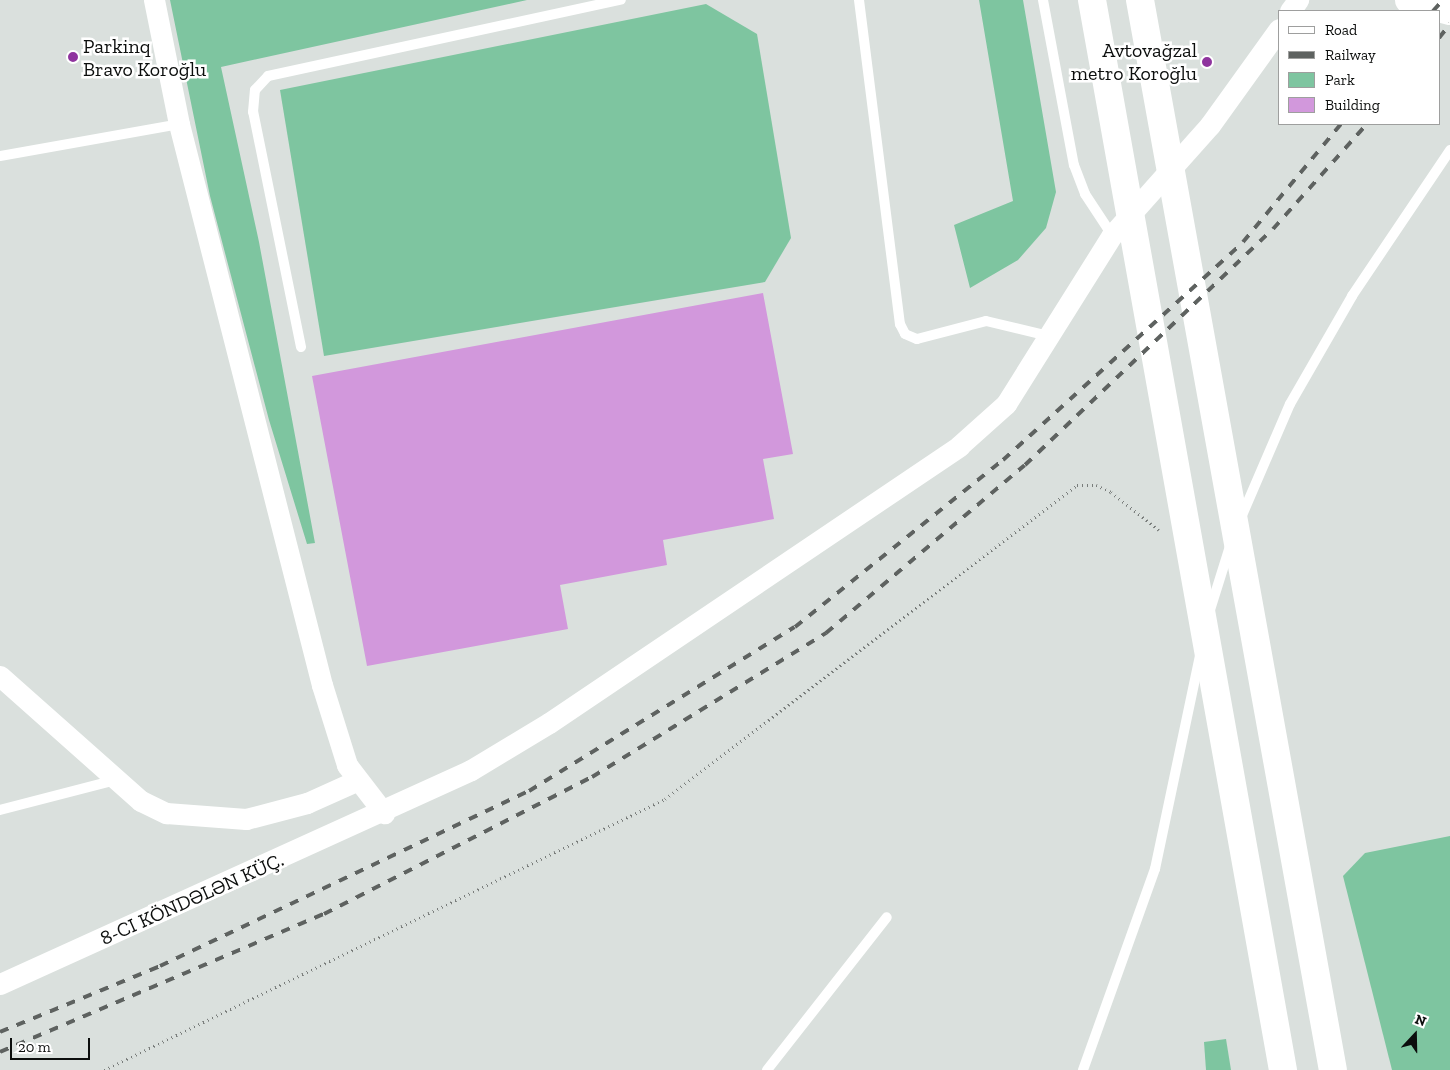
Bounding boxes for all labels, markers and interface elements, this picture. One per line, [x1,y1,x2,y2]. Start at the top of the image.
legend [1278,10,1440,125]
text: Road [1325,21,1357,39]
place label: Parkinq Bravo Koroğlu [83,34,206,81]
place label: Avtovağzal metro Koroğlu [1071,39,1197,86]
text: Railway [1325,46,1376,64]
marker: Parkinq Bravo Koroğlu [67,51,79,63]
marker: Avtovağzal metro Koroğlu [1201,56,1213,68]
text: Park [1325,71,1355,89]
text: Building [1325,96,1380,114]
street label: 8-CI KÖNDƏLƏN KÜÇ. [97,848,287,950]
north arrow [1390,1010,1440,1060]
text: N [1413,1011,1429,1030]
scale bar [12,1028,92,1060]
text: 20 m [18,1038,51,1056]

